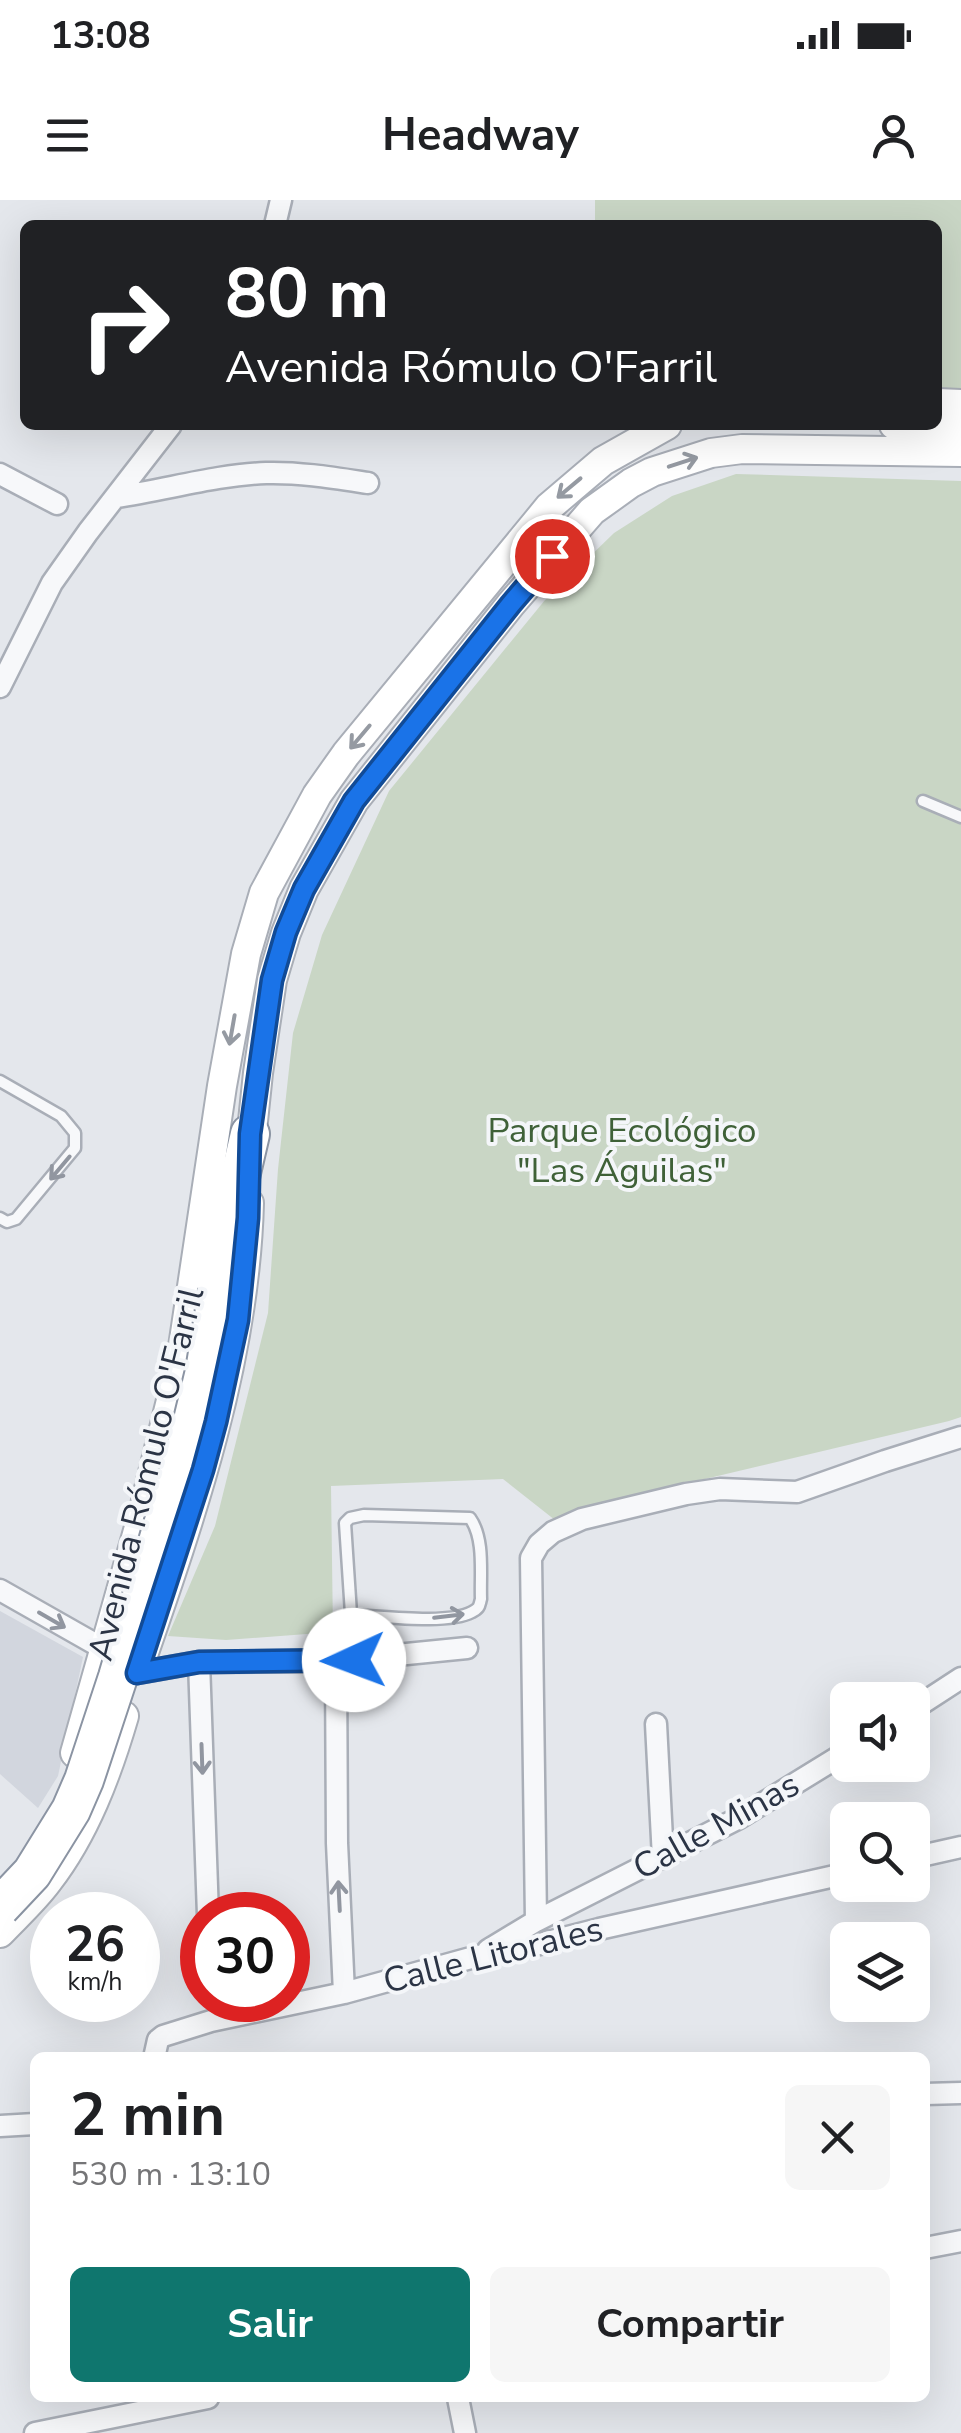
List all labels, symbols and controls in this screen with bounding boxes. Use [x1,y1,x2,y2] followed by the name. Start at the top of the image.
[50,10,151,61] text: 13:08
[382,105,579,166] text: Headway
[40,108,95,163] icon: menu
[866,108,921,163] icon: person
[225,246,389,342] text: 80 m
[60,260,190,390] icon: right
[225,337,717,398] text: Avenida Rómulo O'Farril
[667,451,698,469] one-way arrow
[557,477,582,500] one-way arrow
[510,514,595,599] pin
[525,529,580,584] icon: arrive
[349,723,371,749] one-way arrow
[222,1014,241,1046] one-way arrow
[488,1107,757,1194] park label: Parque Ecológico "Las Águilas"
[50,1154,72,1180] one-way arrow
[77,1282,215,1665] street label: Avenida Rómulo O'Farril
[433,1606,465,1625] one-way arrow
[302,1608,406,1712] position arrow
[37,1610,66,1630] one-way arrow
[830,1682,930,2022] map controls
[830,1682,930,1782] button: sound
[193,1743,212,1775] one-way arrow
[625,1761,807,1891] street label: Calle Minas
[830,1802,930,1902] button: search
[329,1880,348,1912] one-way arrow
[180,1892,310,2022] speed limit sign: 30
[378,1905,608,2005] street label: Calle Litorales
[65,1910,125,1979] text: 26
[830,1922,930,2022] button: layers
[67,1965,123,1999] text: km/h
[70,2074,225,2156] text: 2 min
[785,2085,890,2190] button: close
[70,2153,271,2196] text: 530 m · 13:10
[70,2267,470,2382] button: Salir
[490,2267,890,2382] button: Compartir

